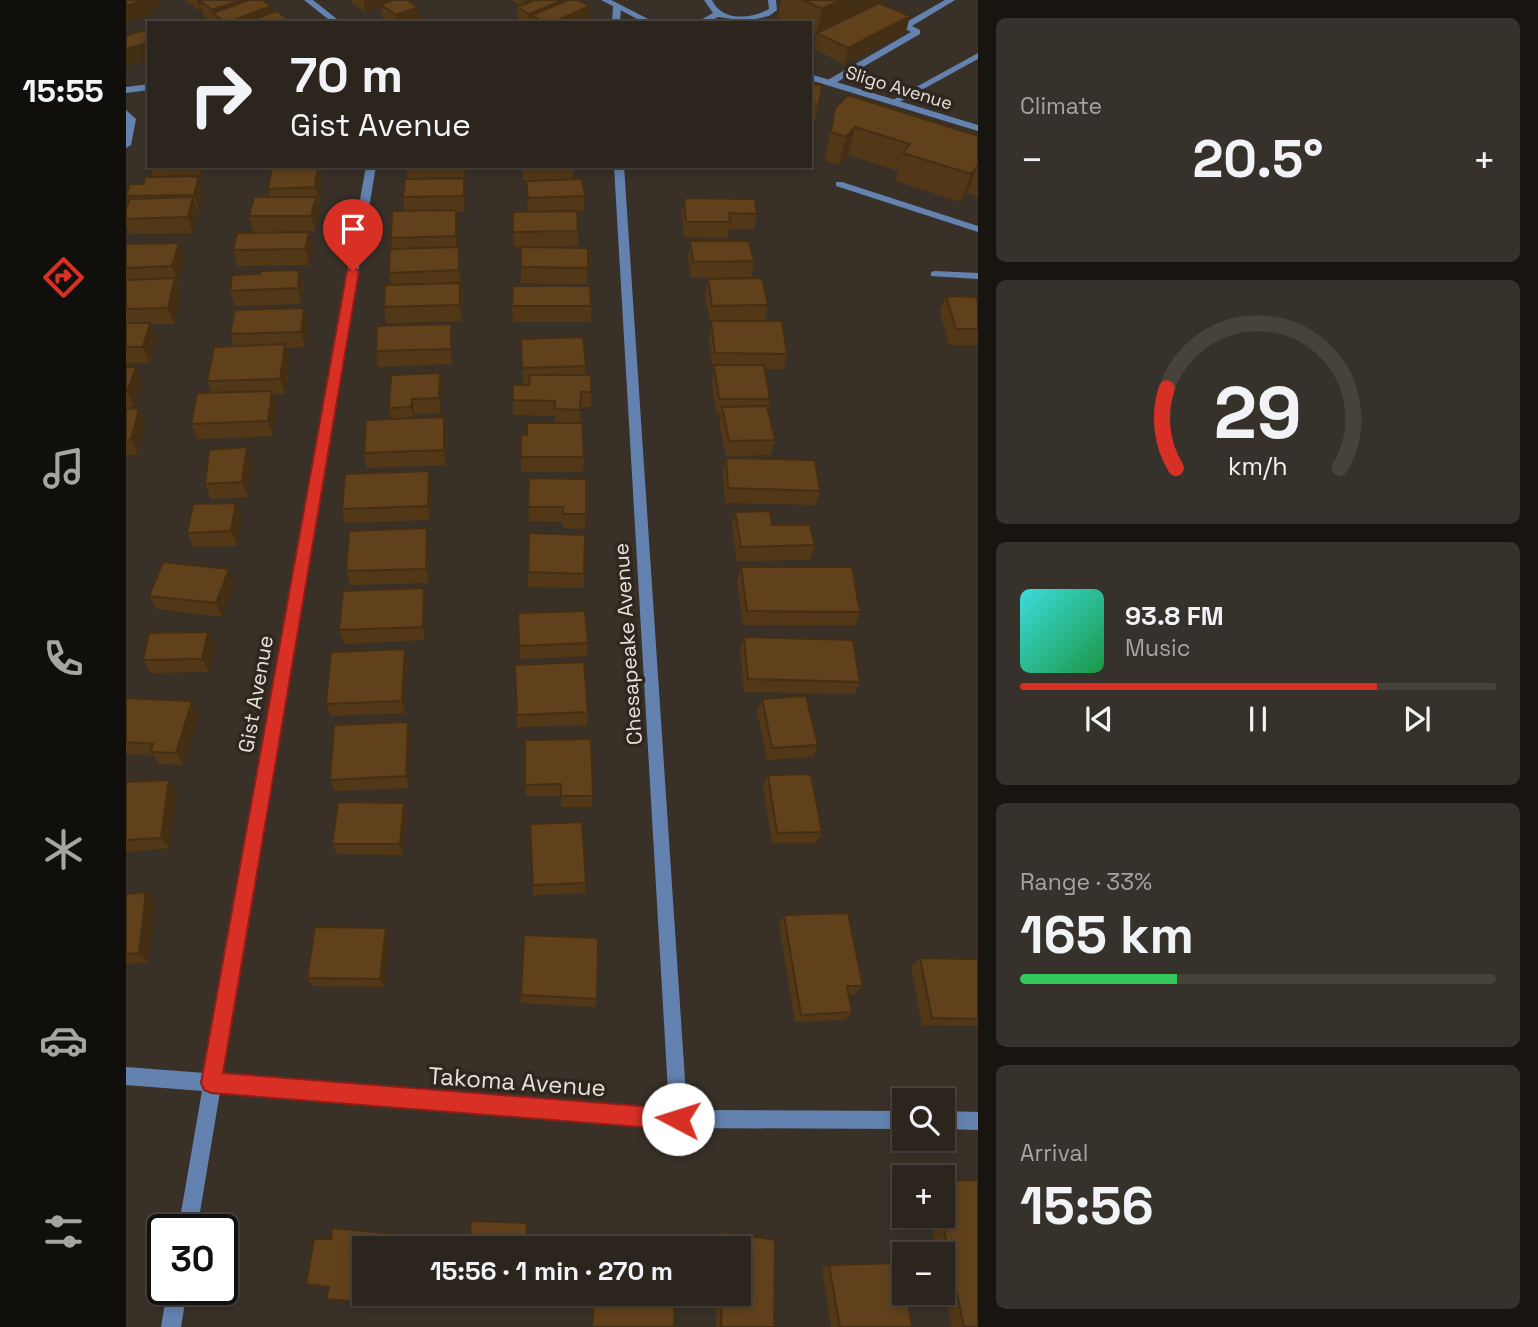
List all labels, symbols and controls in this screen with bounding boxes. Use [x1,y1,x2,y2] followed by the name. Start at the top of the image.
[290,44,403,106] text: 70 m
[175,49,266,140] icon: right
[843,60,955,115] street label: Sligo Avenue
[22,71,104,111] text: 15:55
[1020,91,1102,121] text: Climate
[290,105,471,145] text: Gist Avenue
[1192,126,1324,192] text: 20.5°
[1020,136,1044,184] text: −
[1472,136,1496,184] text: +
[323,199,383,271] pin
[334,210,372,248] icon: arrive
[39,253,88,302] icon: directions
[1214,366,1302,459] text: 29
[39,444,88,493] icon: music
[1228,449,1288,481] text: km/h
[607,542,648,746] street label: Chesapeake Avenue
[1125,599,1224,633] text: 93.8 FM
[232,633,279,755] street label: Gist Avenue
[1125,633,1190,663] text: Music
[39,634,88,683] icon: phone
[1080,700,1118,738] icon: previous
[1239,700,1277,738] icon: pause
[1398,700,1436,738] icon: next
[39,825,88,874] icon: climate
[1020,867,1152,897] text: Range · 33%
[1020,902,1194,968] text: 165 km
[39,1016,88,1065] icon: car
[427,1060,607,1103] street label: Takoma Avenue
[641,1082,715,1156] position arrow
[892,1088,955,1305] map controls
[892,1088,955,1151] button: search
[1020,1138,1088,1168] text: Arrival
[892,1165,955,1228] button: +
[1020,1173,1154,1239] text: 15:56
[39,1207,88,1256] icon: filters
[147,1214,238,1305] speed limit sign: 30
[892,1242,955,1305] button: −
[430,1254,673,1288] text: 15:56 · 1 min · 270 m

